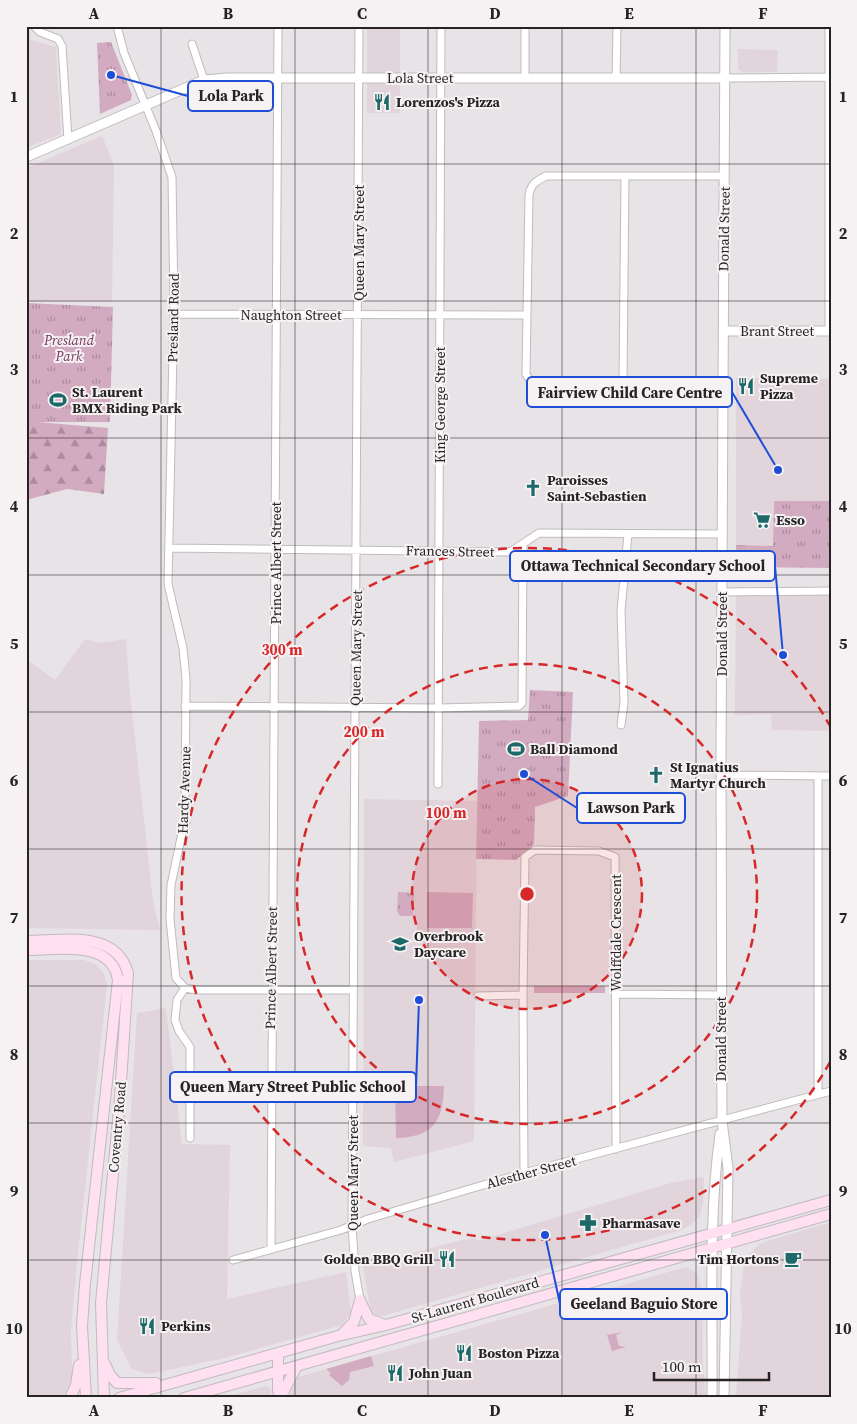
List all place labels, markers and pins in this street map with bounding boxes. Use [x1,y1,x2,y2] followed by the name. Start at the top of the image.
[188,81,273,111] callout: Lola Park
[372,92,392,112] restaurant icon: Lorenzos's Pizza
[396,92,500,112] place label: Lorenzos's Pizza
[760,368,818,404] place label: Supreme Pizza
[736,376,756,396] restaurant icon: Supreme Pizza
[527,377,732,407] callout: Fairview Child Care Centre
[72,382,183,418] place label: St. Laurent BMX Riding Park
[48,390,68,410] sports icon: St. Laurent BMX Riding Park
[547,470,647,506] place label: Paroisses Saint-Sebastien
[523,478,543,498] church icon: Paroisses Saint-Sebastien
[752,510,772,530] supermarket icon: Esso
[776,510,805,530] place label: Esso
[510,551,775,581] callout: Ottawa Technical Secondary School
[506,739,526,759] sports icon: Ball Diamond
[530,739,619,759] place label: Ball Diamond
[670,757,766,793] place label: St Ignatius Martyr Church
[646,765,666,785] church icon: St Ignatius Martyr Church
[577,793,685,823] callout: Lawson Park
[518,885,536,903] centre of rings
[414,926,484,962] place label: Overbrook Daycare
[390,934,410,954] school or university icon: Overbrook Daycare
[170,1072,416,1102] callout: Queen Mary Street Public School
[578,1213,598,1233] pharmacy icon: Pharmasave
[602,1213,681,1233] place label: Pharmasave
[324,1249,433,1269] place label: Golden BBQ Grill
[437,1249,457,1269] restaurant icon: Golden BBQ Grill
[698,1249,780,1269] place label: Tim Hortons
[783,1249,803,1269] cafe icon: Tim Hortons
[560,1289,727,1319] callout: Geeland Baguio Store
[137,1316,157,1336] restaurant icon: Perkins
[161,1316,211,1336] place label: Perkins
[454,1343,474,1363] restaurant icon: Boston Pizza
[478,1343,560,1363] place label: Boston Pizza
[385,1363,405,1383] restaurant icon: John Juan
[408,1363,472,1383] place label: John Juan

